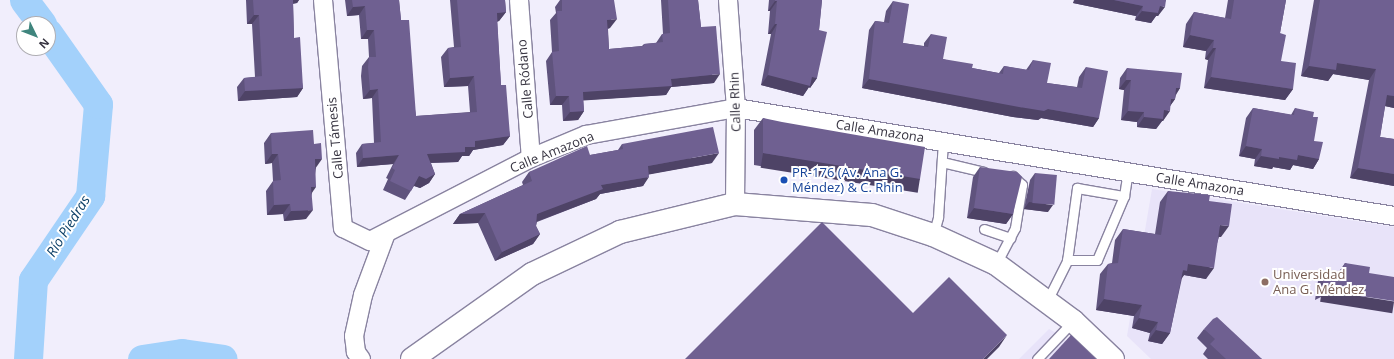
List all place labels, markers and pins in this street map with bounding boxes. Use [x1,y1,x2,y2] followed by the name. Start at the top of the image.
[792,165,903,196] place label: PR-176 (Av. Ana G. Méndez) & C. Rhin
[779,175,789,185] marker: PR-176 (Av. Ana G. Méndez) & C. Rhin
[1273,267,1364,298] place label: Universidad Ana G. Méndez
[1260,277,1270,287] marker: Universidad Ana G. Méndez

